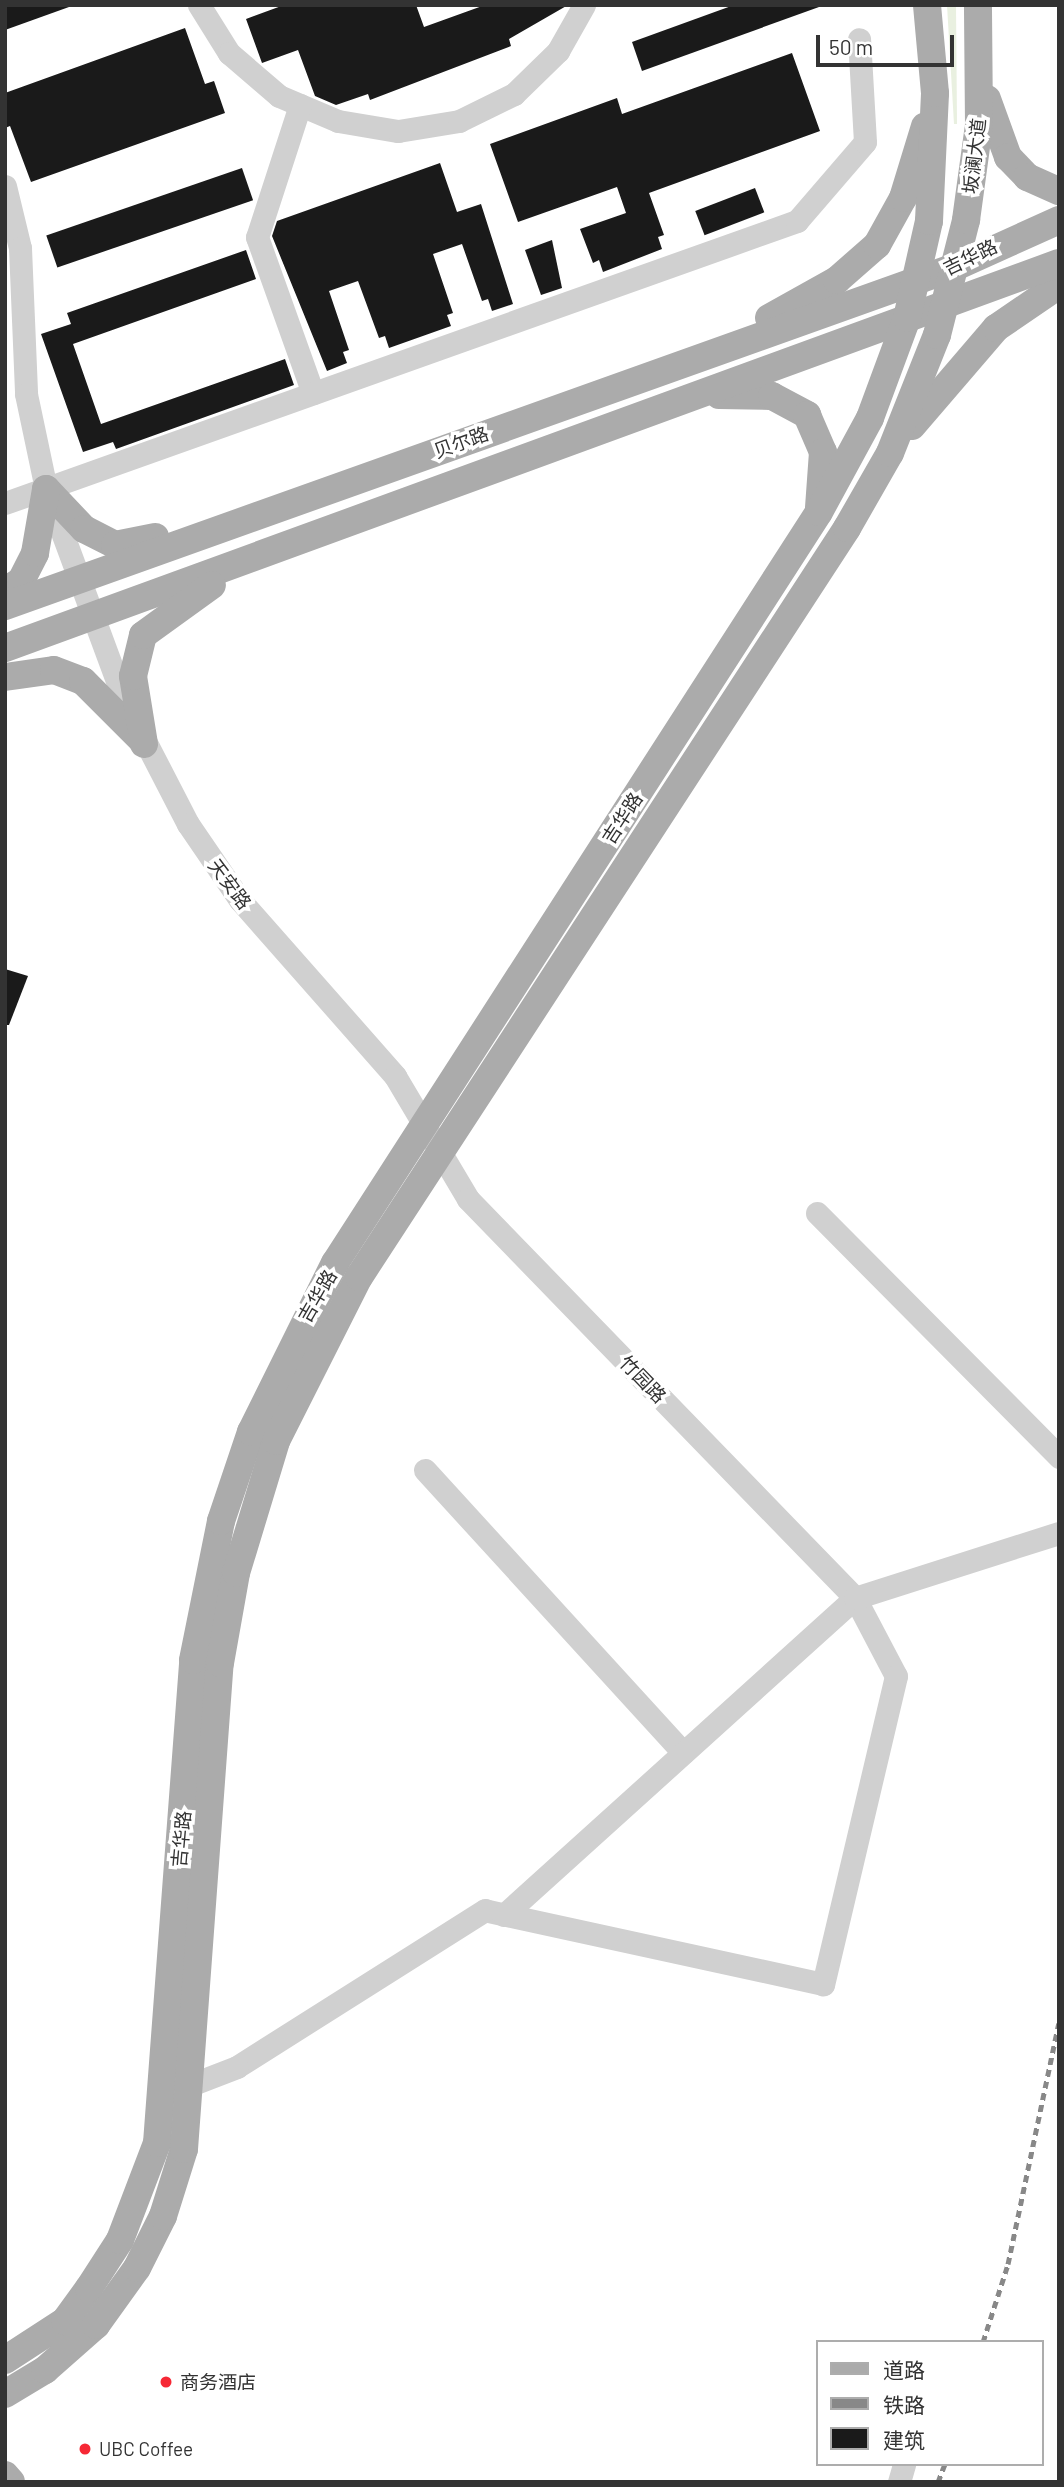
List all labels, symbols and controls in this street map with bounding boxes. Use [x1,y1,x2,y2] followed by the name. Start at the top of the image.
[819,21,957,65] scale bar
[829,34,873,59] text: 50 m
[958,117,990,195] street label: 坂澜大道
[939,234,1001,280] street label: 吉华路
[430,422,492,462] street label: 贝尔路
[597,788,647,848] street label: 吉华路
[204,854,256,914] street label: 天安路
[293,1266,341,1326] street label: 吉华路
[615,1351,671,1407] street label: 竹园路
[167,1810,195,1868] street label: 吉华路
[816,2340,1043,2466] legend
[883,2357,925,2382] text: 道路
[180,2371,256,2393] place label: 商务酒店
[158,2374,174,2390] marker: 商务酒店
[883,2392,925,2417] text: 铁路
[883,2427,925,2452] text: 建筑
[99,2438,193,2460] place label: UBC Coffee
[77,2441,93,2457] marker: UBC Coffee

